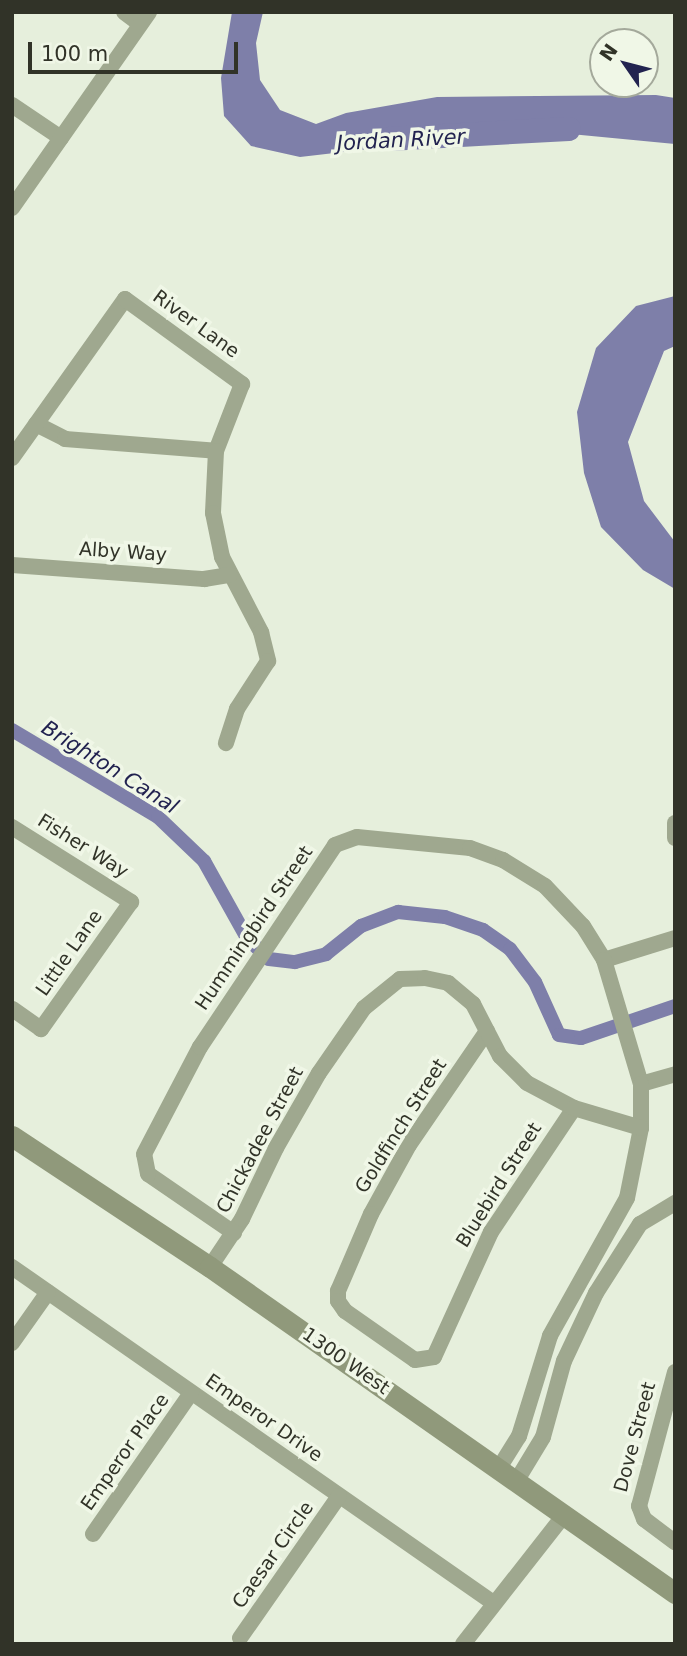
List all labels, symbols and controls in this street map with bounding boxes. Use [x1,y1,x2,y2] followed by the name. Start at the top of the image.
[32,28,242,72] scale bar
[589,28,659,98] north arrow
[595,39,622,65] text: N
[41,42,108,66] text: 100 m
[336,124,466,156] water label: Jordan River
[148,285,244,363] street label: River Lane
[78,538,168,566] street label: Alby Way
[37,715,183,819] water label: Brighton Canal
[33,809,133,883] street label: Fisher Way
[190,841,318,1015] street label: Hummingbird Street
[31,906,107,1000] street label: Little Lane
[351,1055,451,1197] street label: Goldfinch Street
[212,1063,308,1217] street label: Chickadee Street
[452,1118,546,1252] street label: Bluebird Street
[298,1323,394,1399] street label: 1300 West
[201,1369,327,1467] street label: Emperor Drive
[609,1379,661,1495] street label: Dove Street
[76,1389,174,1515] street label: Emperor Place
[228,1497,318,1613] street label: Caesar Circle

